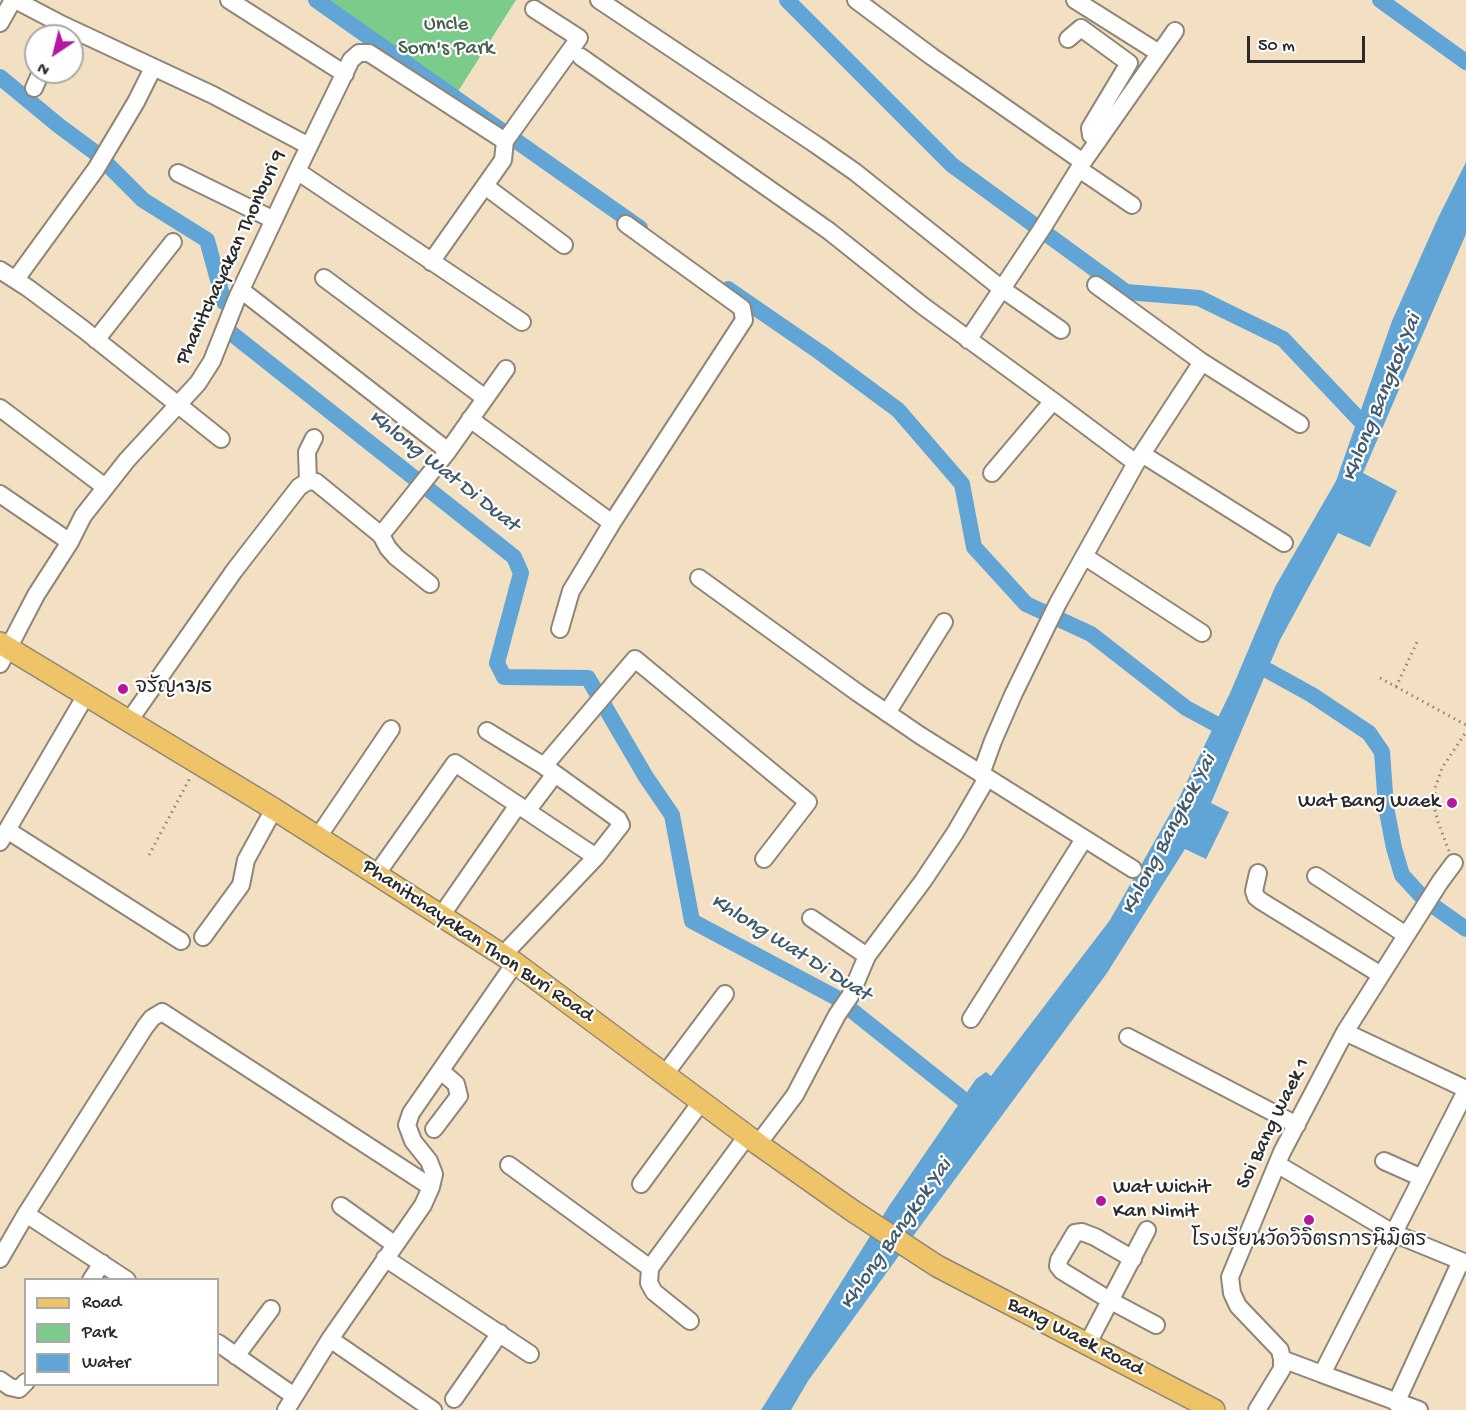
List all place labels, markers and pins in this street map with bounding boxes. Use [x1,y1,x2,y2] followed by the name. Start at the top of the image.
[135,676,212,702] place label: จรัญ13/5
[116,682,130,696] marker: จรัญ13/5
[1298,790,1440,816] place label: Wat Bang Waek
[1445,796,1459,810] marker: Wat Bang Waek
[1113,1176,1210,1226] place label: Wat Wichit Kan Nimit
[1094,1194,1108,1208] marker: Wat Wichit Kan Nimit
[1302,1213,1316,1227] marker: โรงเรียนวัดวิจิตรการนิมิตร
[1191,1229,1427,1255] place label: โรงเรียนวัดวิจิตรการนิมิตร

